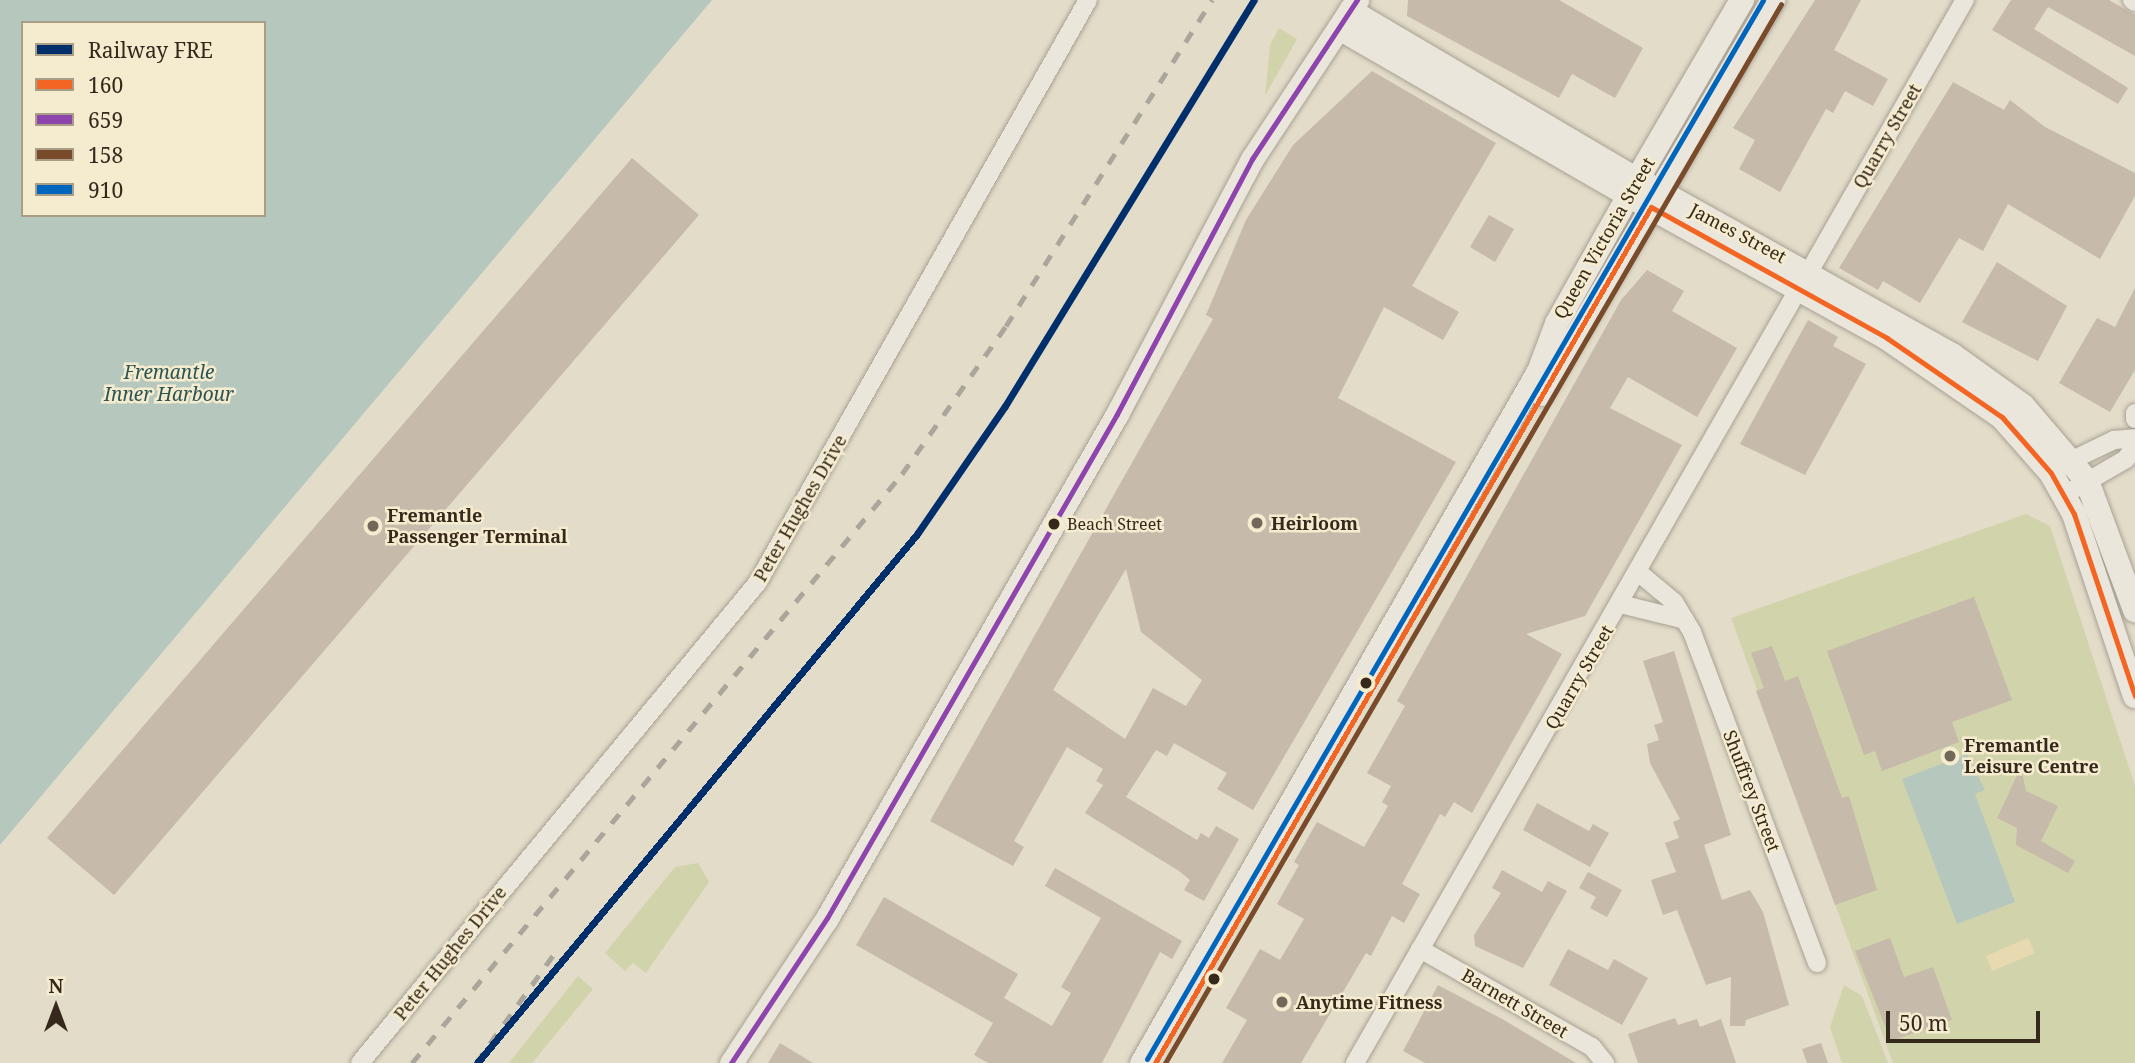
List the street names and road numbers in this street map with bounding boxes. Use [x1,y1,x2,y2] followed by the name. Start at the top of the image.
[1848,80,1926,192] street label: Quarry Street
[1549,153,1659,323] street label: Queen Victoria Street
[1686,199,1790,267] street label: James Street
[749,431,851,585] street label: Peter Hughes Drive
[1540,621,1618,733] street label: Quarry Street
[1719,727,1785,855] street label: Shuffrey Street
[389,882,511,1024] street label: Peter Hughes Drive
[1458,964,1572,1042] street label: Barnett Street

